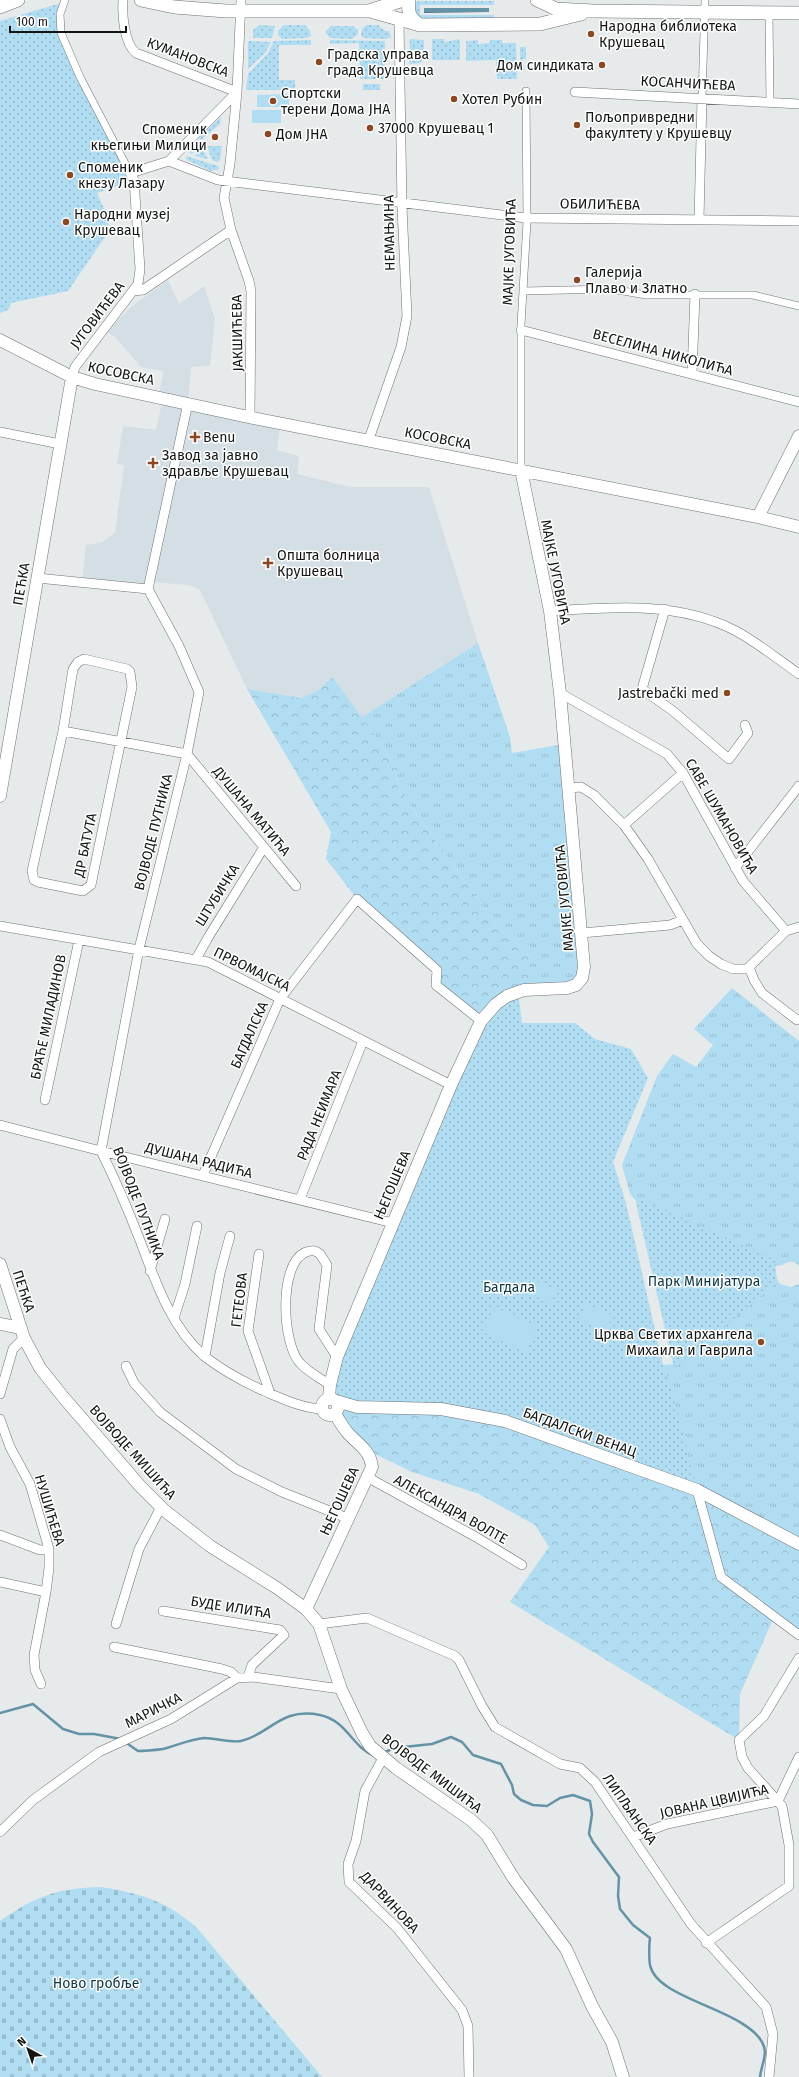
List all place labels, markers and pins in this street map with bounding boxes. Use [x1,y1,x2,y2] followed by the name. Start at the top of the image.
[599,18,737,51] place label: Народна библиотека Крушевац
[586,29,596,39] marker: Народна библиотека Крушевац
[327,46,434,79] place label: Градска управа града Крушевца
[314,57,324,67] marker: Градска управа града Крушевца
[496,57,594,74] place label: Дом синдиката
[597,60,607,70] marker: Дом синдиката
[281,85,390,118] place label: Спортски терени Дома ЈНА
[462,91,542,108] place label: Хотел Рубин
[449,94,459,104] marker: Хотел Рубин
[268,96,278,106] marker: Спортски терени Дома ЈНА
[585,109,732,142] place label: Пољопривредни факултету у Крушевцу
[378,120,494,137] place label: 37000 Крушевац 1
[572,120,582,130] marker: Пољопривредни факултету у Крушевцу
[90,121,208,154] place label: Споменик књегињи Милици
[365,123,375,133] marker: 37000 Крушевац 1
[275,126,328,143] place label: Дом ЈНА
[263,129,273,139] marker: Дом ЈНА
[210,132,220,142] marker: Споменик књегињи Милици
[78,159,165,192] place label: Споменик кнезу Лазару
[65,170,75,180] marker: Споменик кнезу Лазару
[74,206,170,239] place label: Народни музеј Крушевац
[61,217,71,227] marker: Народни музеј Крушевац
[585,264,687,297] place label: Галерија Плаво и Златно
[572,275,582,285] marker: Галерија Плаво и Златно
[203,429,236,446] place label: Benu
[190,432,200,442] marker: Benu
[162,447,288,480] place label: Завод за јавно здравље Крушевац
[147,457,159,469] marker: Завод за јавно здравље Крушевац
[277,547,380,580] place label: Општа болница Крушевац
[262,557,274,569] marker: Општа болница Крушевац
[618,685,719,702] place label: Jastrebački med
[722,688,732,698] marker: Jastrebački med
[594,1326,753,1359] place label: Црква Светих архангела Михаила и Гаврила
[756,1337,766,1347] marker: Црква Светих архангела Михаила и Гаврила

